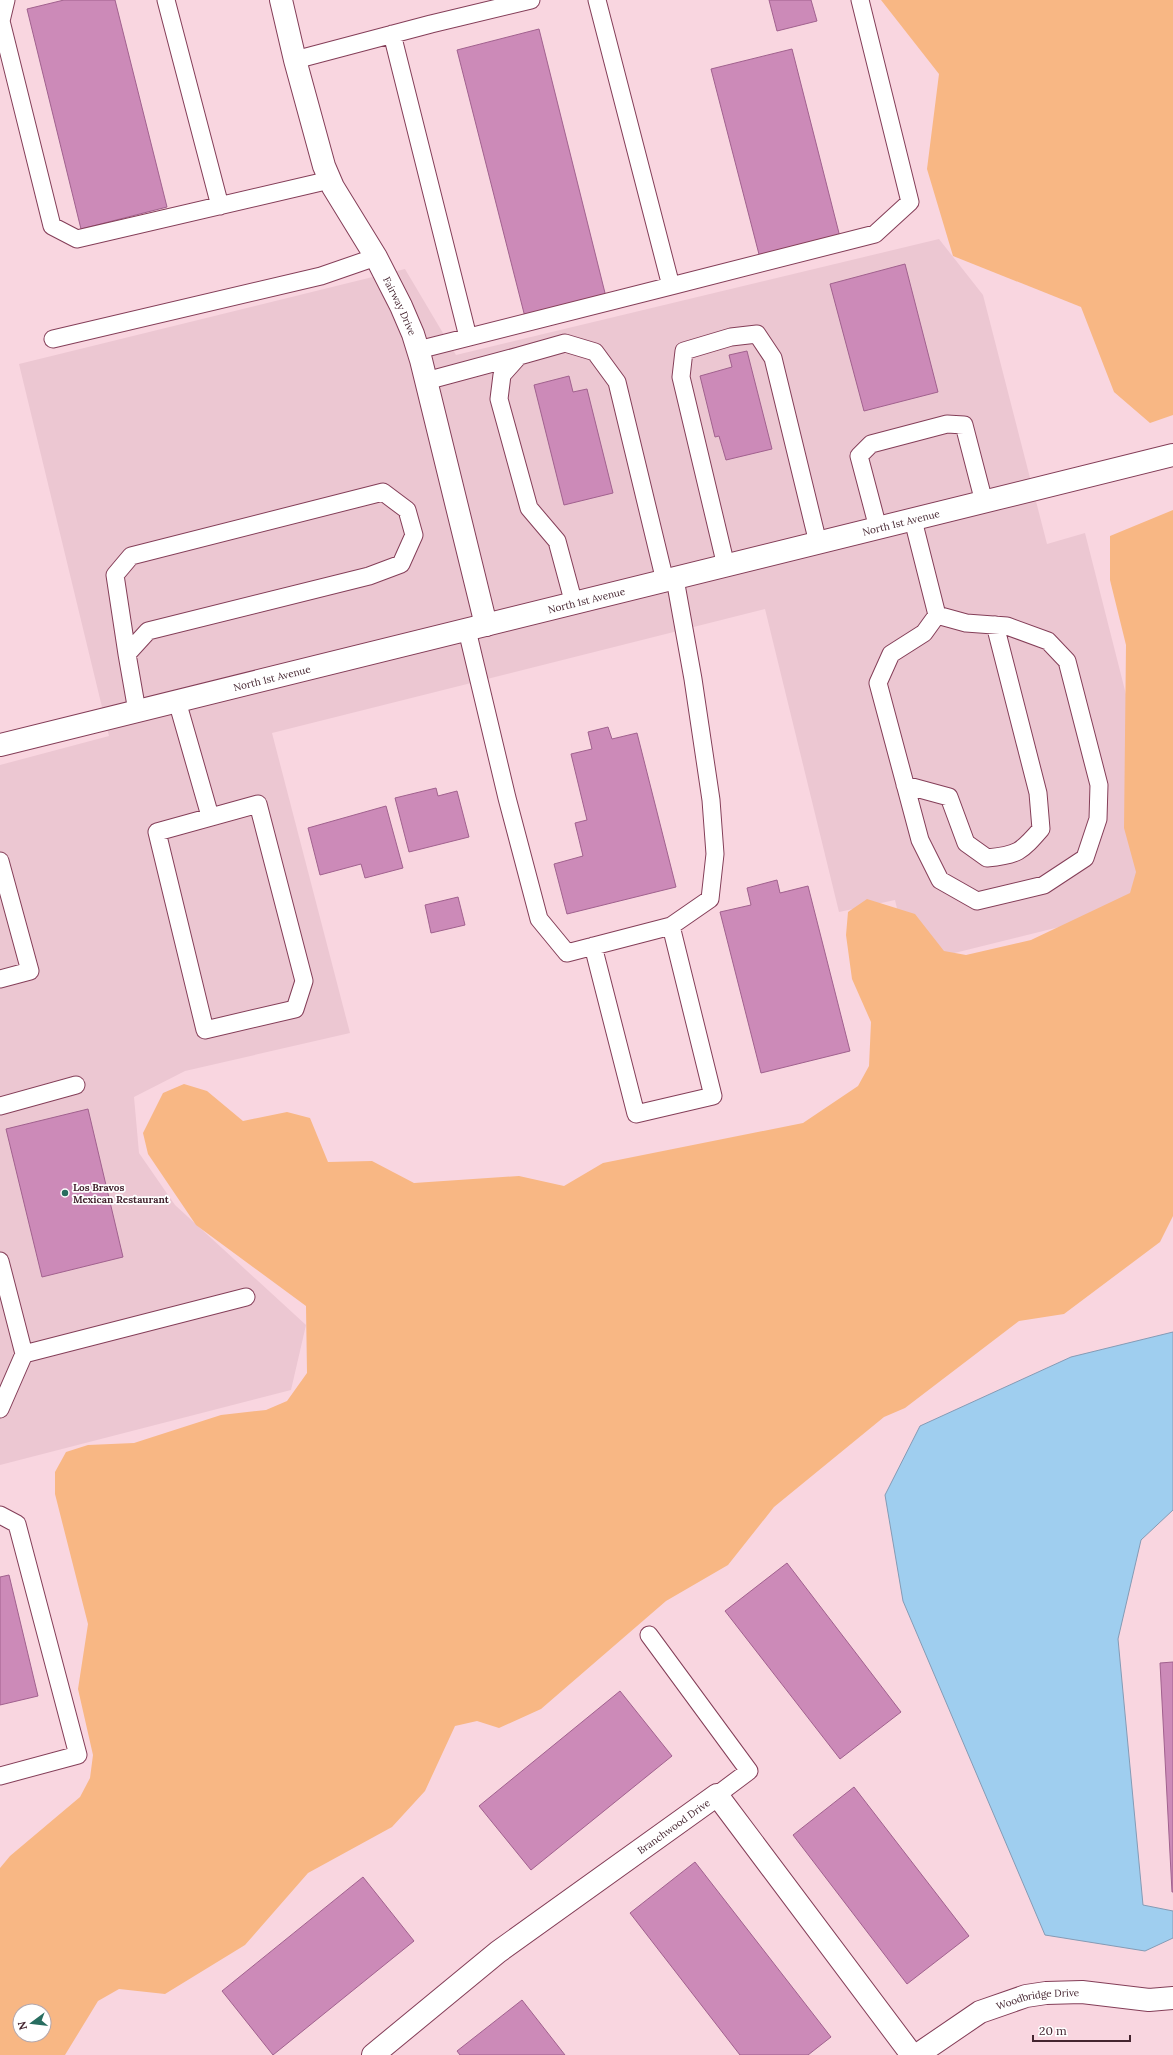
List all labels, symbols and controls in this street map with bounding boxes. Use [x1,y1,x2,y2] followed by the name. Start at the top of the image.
[381,274,419,338] street label: Fairway Drive
[861,506,941,538] street label: North 1st Avenue
[546,584,627,616] street label: North 1st Avenue
[232,662,312,694] street label: North 1st Avenue
[73,1181,170,1206] place label: Los Bravos Mexican Restaurant
[60,1188,70,1198] marker: Los Bravos Mexican Restaurant
[635,1795,713,1857] street label: Branchwood Drive
[994,1986,1080,2012] street label: Woodbridge Drive
[12,2003,52,2043] north arrow
[1033,2017,1130,2043] scale bar
[14,2019,30,2032] text: N
[1039,2023,1067,2038] text: 20 m

